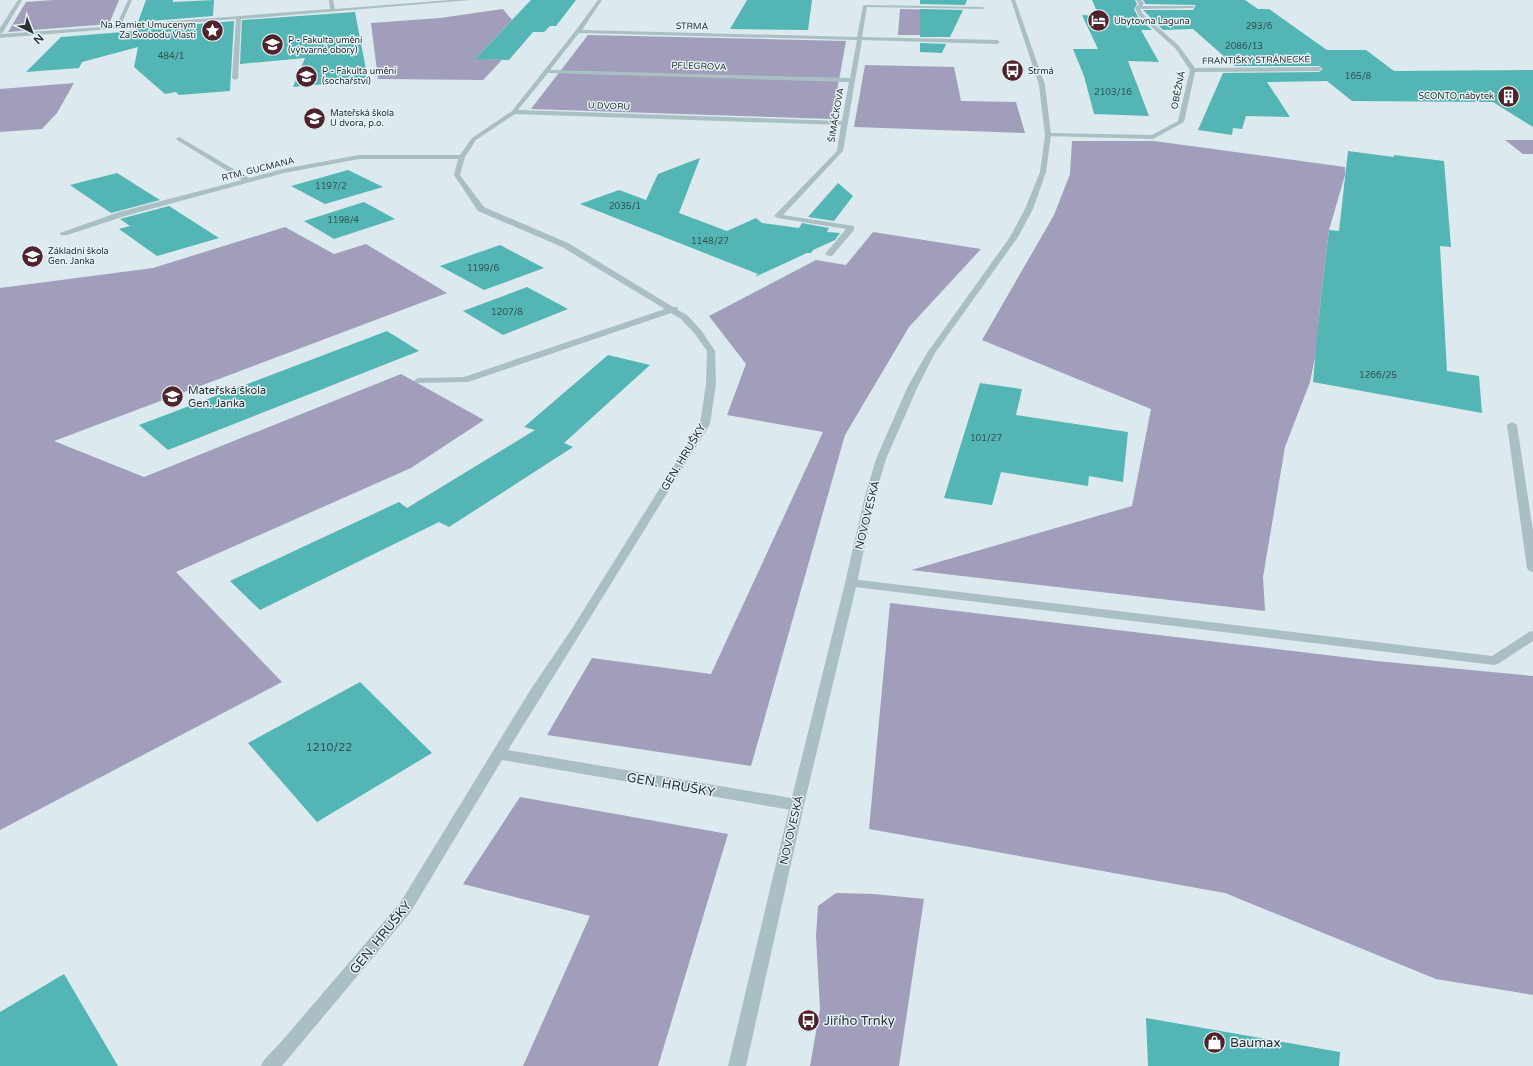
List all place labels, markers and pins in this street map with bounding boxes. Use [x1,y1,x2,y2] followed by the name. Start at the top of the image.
[1085,8,1111,34] hotel icon: Ubytovna Laguna
[1114,16,1190,27] place label: Ubytovna Laguna
[199,17,225,43] place icon: Na Pamiet Umucenym Za Svobodu Vlasti
[100,20,196,41] place label: Na Pamiet Umucenym Za Svobodu Vlasti
[259,32,285,58] school or university icon: P - Fakulta umění (výtvarné obory)
[288,35,363,56] place label: P - Fakulta umění (výtvarné obory)
[1000,58,1026,84] bus stop icon: Strmá
[294,63,320,89] school or university icon: P - Fakulta umění (sochařství)
[322,66,397,87] place label: P - Fakulta umění (sochařství)
[1028,66,1054,77] place label: Strmá
[1496,83,1522,109] building icon: SCONTO nábytek
[1418,91,1494,102] place label: SCONTO nábytek
[302,105,328,131] school or university icon: Mateřská škola U dvora, p.o.
[330,108,394,129] place label: Mateřská škola U dvora, p.o.
[20,243,46,269] school or university icon: Základní škola Gen. Janka
[48,246,109,267] place label: Základní škola Gen. Janka
[160,383,186,409] school or university icon: Mateřská škola Gen. Janka
[188,384,266,410] place label: Mateřská škola Gen. Janka
[796,1007,822,1033] bus stop icon: Jiřího Trnky
[824,1013,895,1029] place label: Jiřího Trnky
[1202,1029,1228,1055] shop icon: Baumax
[1230,1035,1280,1051] place label: Baumax

